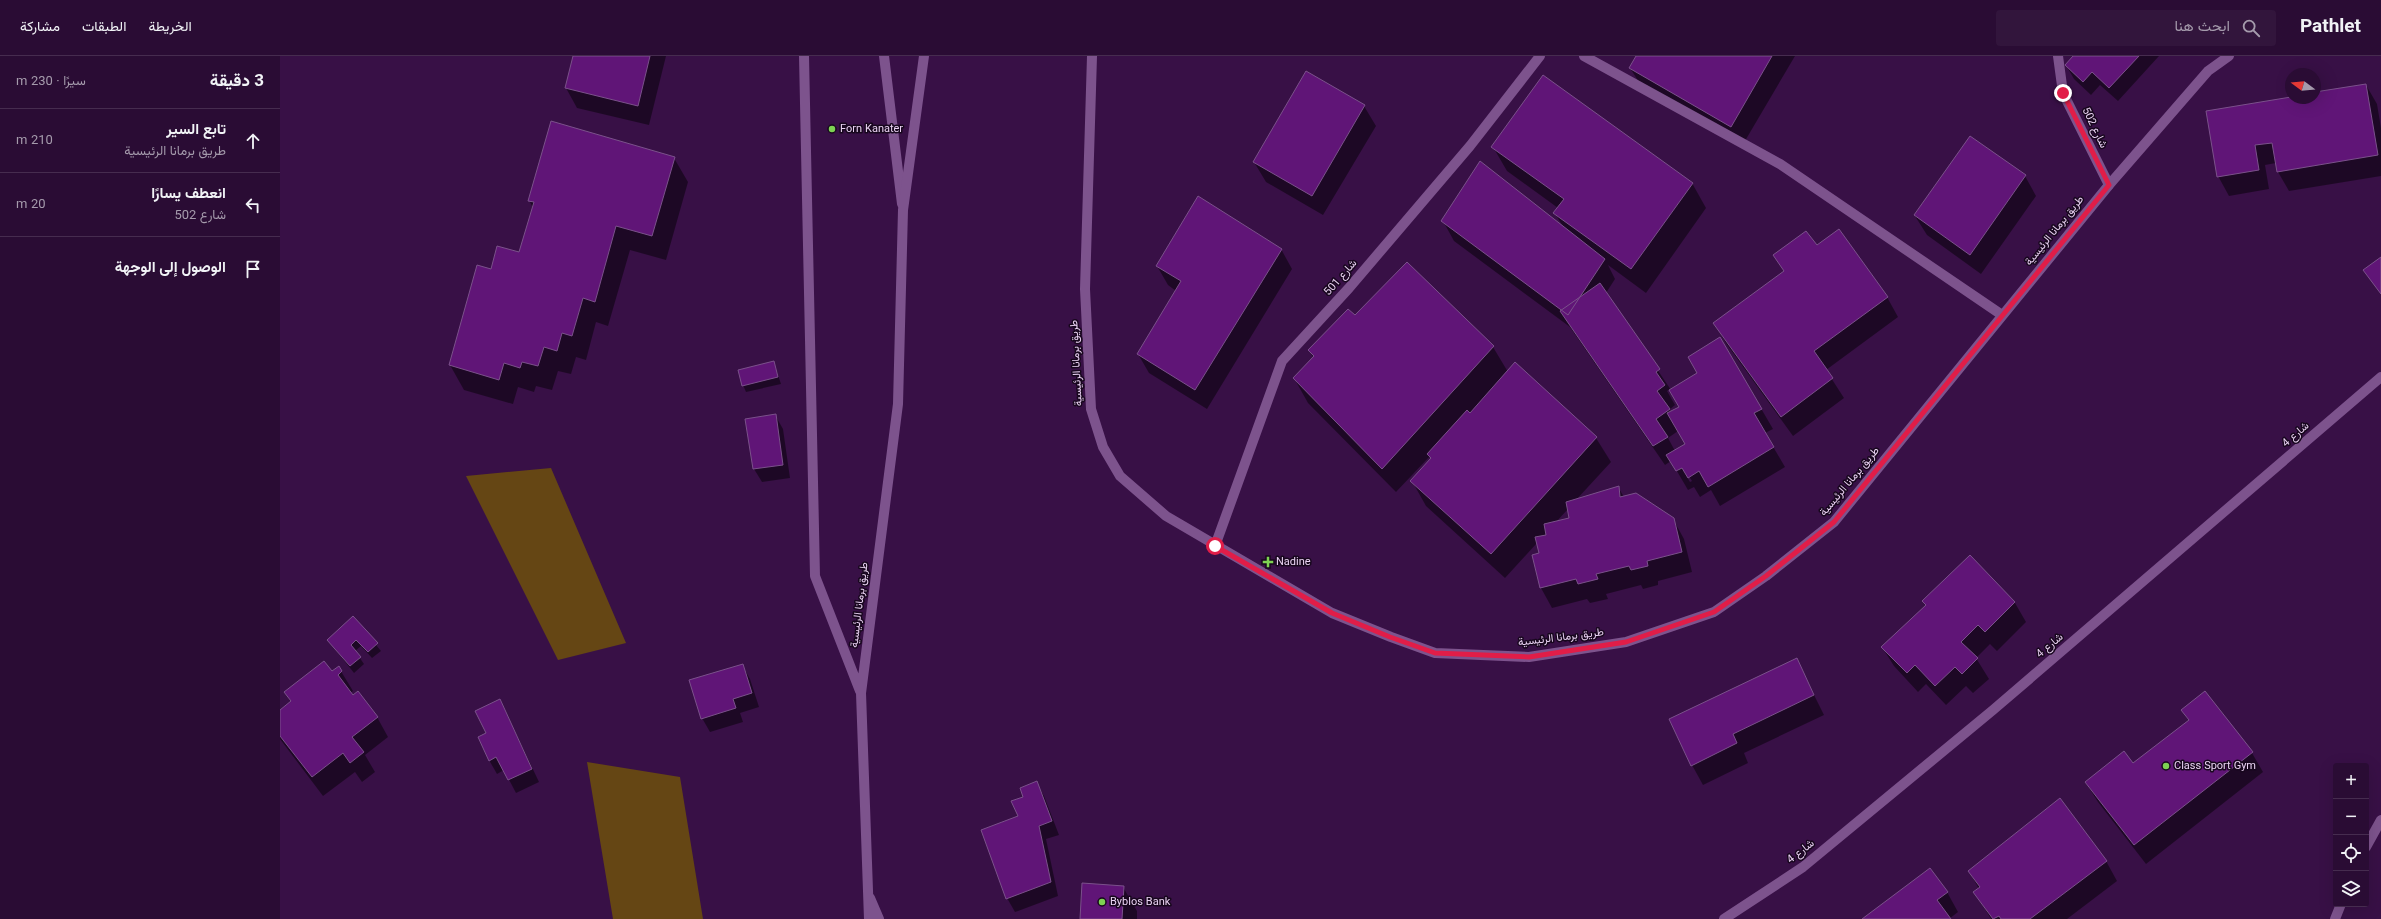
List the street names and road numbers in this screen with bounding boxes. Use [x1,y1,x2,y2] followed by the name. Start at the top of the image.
[2077,105,2111,152] street label: شارع 502
[2021,192,2089,270] street label: طريق برمانا الرئيسية
[1320,256,1362,300] street label: شارع 501
[1066,320,1088,406] street label: طريق برمانا الرئيسية
[2279,418,2314,452] street label: شارع 4
[1816,444,1884,520] street label: طريق برمانا الرئيسية
[846,561,874,649] street label: طريق برمانا الرئيسية
[1517,624,1605,652] street label: طريق برمانا الرئيسية
[2033,629,2068,663] street label: شارع 4
[1783,835,1819,868] street label: شارع 4

